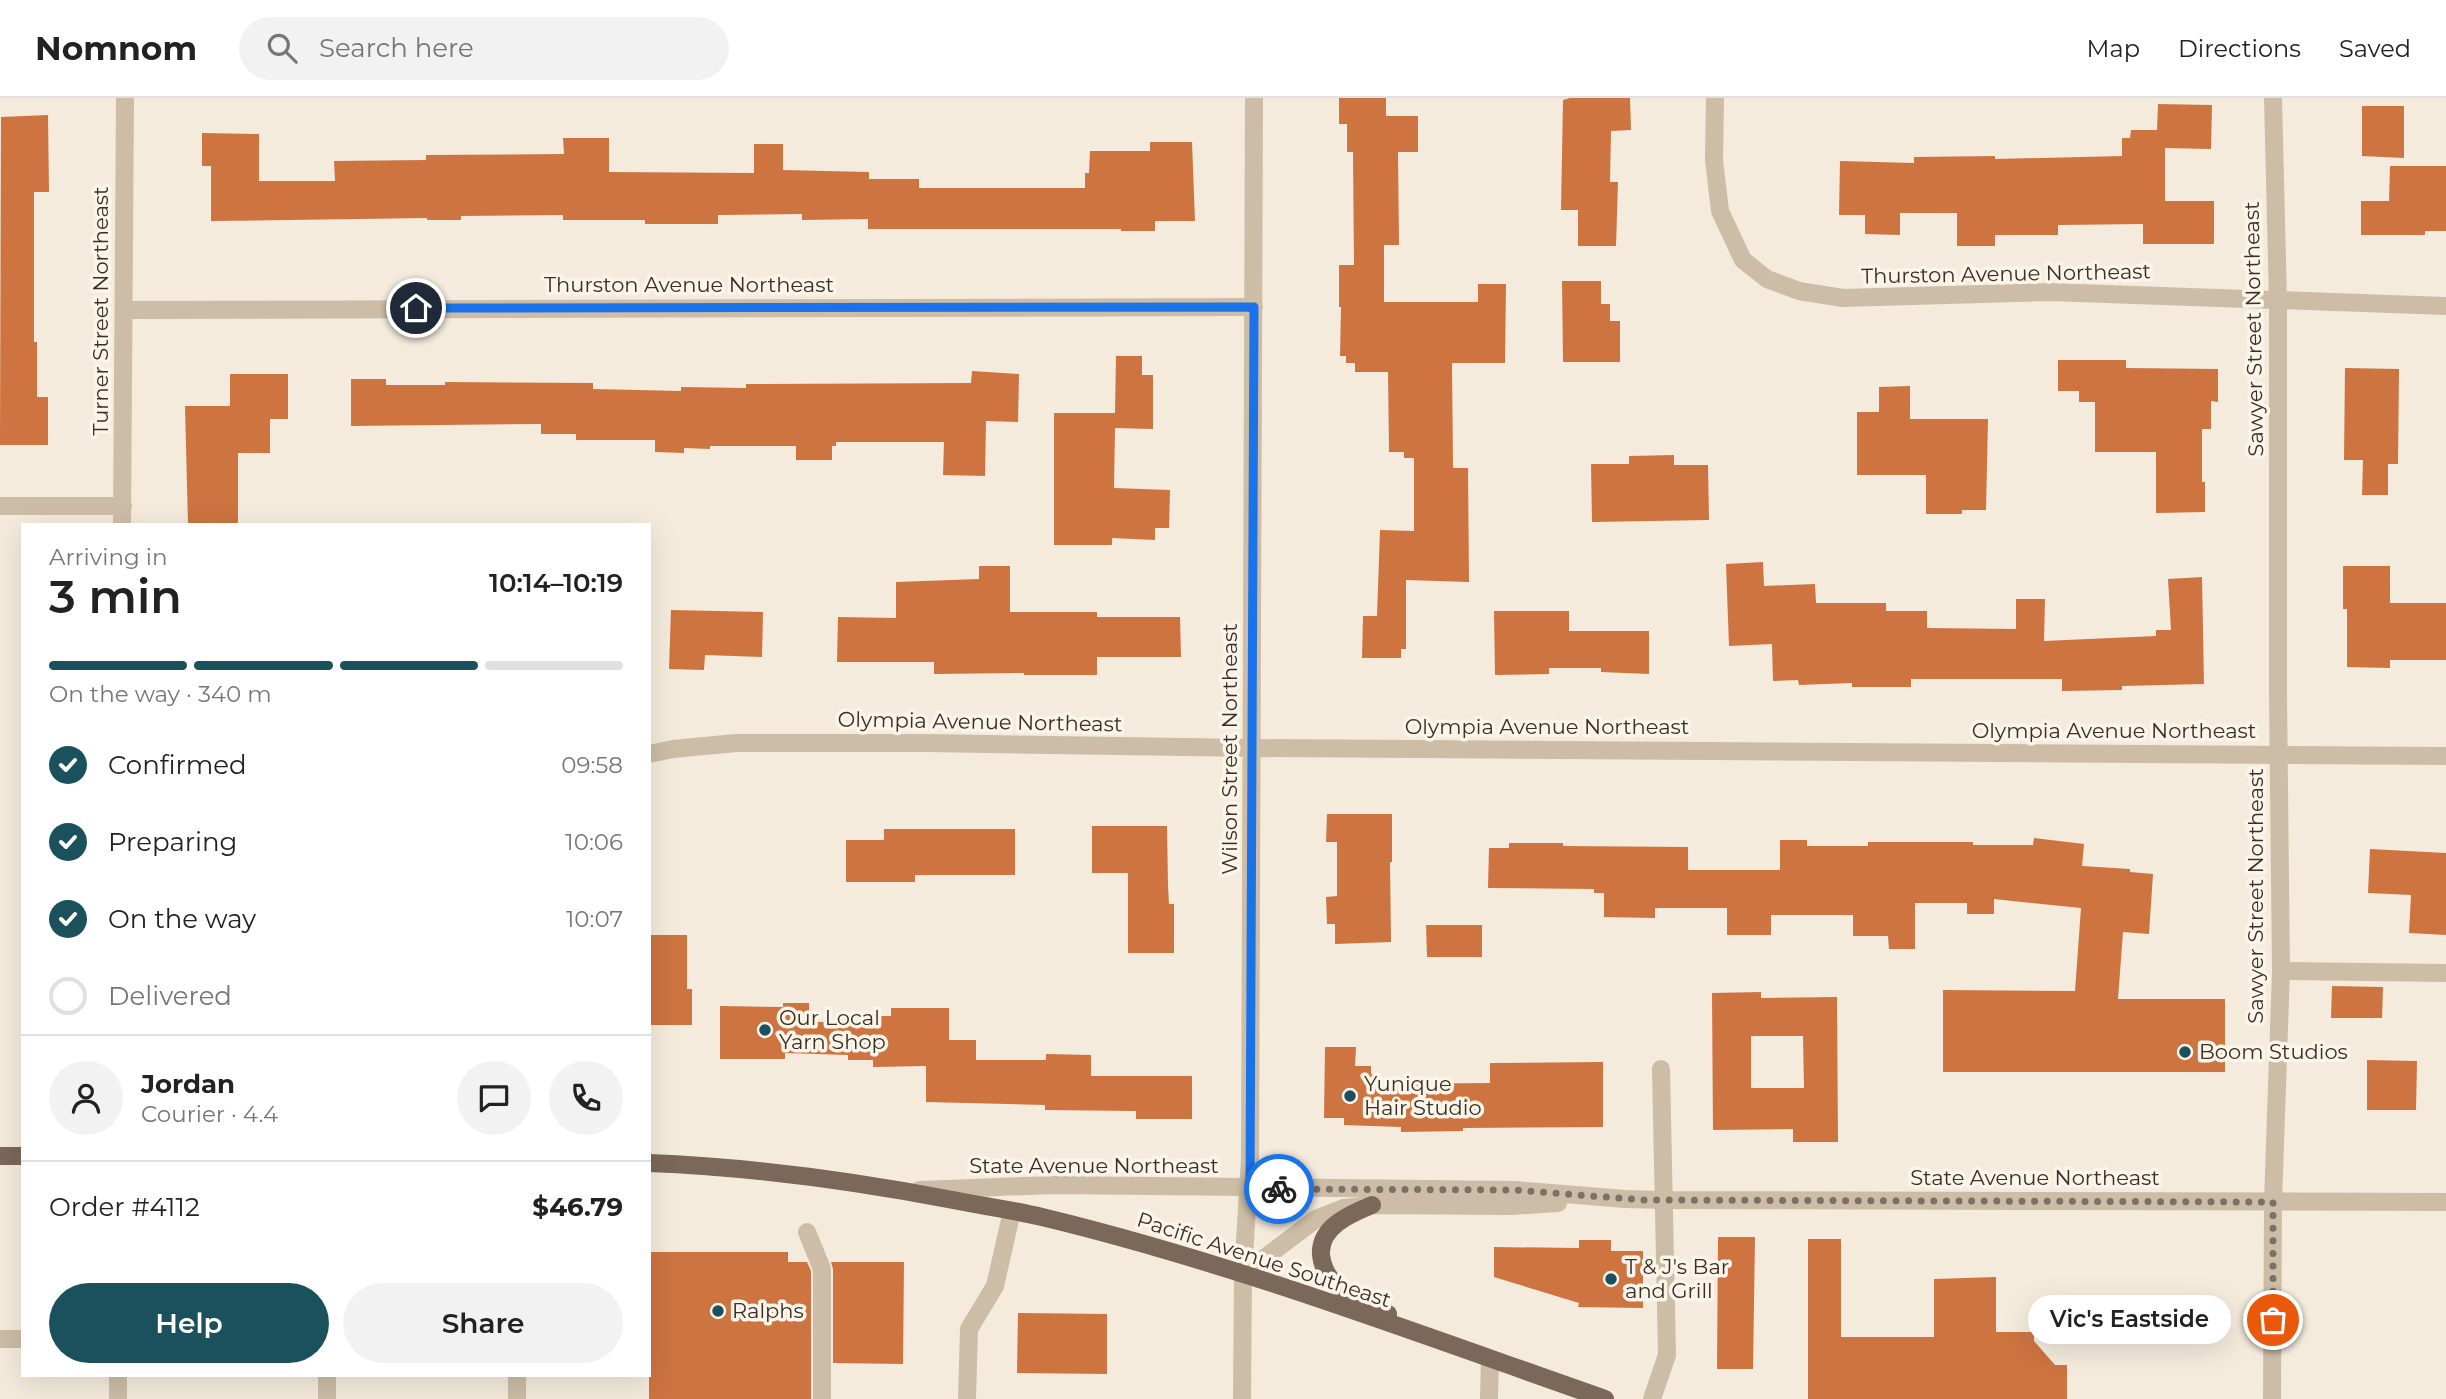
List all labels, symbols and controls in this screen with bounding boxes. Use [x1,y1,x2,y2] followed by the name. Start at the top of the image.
[239,17,729,80] search box
[35,28,197,68] text: Nomnom
[263,29,301,67] icon: search
[319,32,474,64] text: Search here
[2087,34,2140,63] text: Map
[2178,34,2301,63] text: Directions
[2339,34,2411,63] text: Saved
[88,186,113,436] street label: Turner Street Northeast
[2239,201,2268,457] street label: Sawyer Street Northeast
[1861,258,2151,289] street label: Thurston Avenue Northeast
[544,272,834,297] street label: Thurston Avenue Northeast
[386,278,446,338] pin
[397,289,435,327] icon: home
[49,543,168,571] text: Arriving in
[489,567,623,599] text: 10:14–10:19
[49,568,182,625] text: 3 min
[1217,623,1242,875] street label: Wilson Street Northeast
[49,680,272,708] text: On the way · 340 m
[838,707,1123,736] street label: Olympia Avenue Northeast
[1405,714,1689,739] street label: Olympia Avenue Northeast
[1972,718,2256,743] street label: Olympia Avenue Northeast
[49,746,87,784] icon: check
[108,749,247,781] text: Confirmed
[561,751,623,779] text: 09:58
[2243,768,2268,1024] street label: Sawyer Street Northeast
[49,823,87,861] icon: check
[108,826,237,858] text: Preparing
[565,828,623,856] text: 10:06
[49,900,87,938] icon: check
[108,903,256,935] text: On the way
[566,905,623,933] text: 10:07
[108,980,232,1012] text: Delivered
[779,1005,886,1054] place label: Our Local Yarn Shop
[757,1022,773,1038] marker: Our Local Yarn Shop
[2199,1039,2348,1064] place label: Boom Studios
[2177,1044,2193,1060] marker: Boom Studios
[49,1061,123,1135] button: person
[457,1061,531,1135] button: chat
[549,1061,623,1135] button: phone
[141,1068,235,1100] text: Jordan
[1364,1071,1482,1120] place label: Yunique Hair Studio
[1342,1088,1358,1104] marker: Yunique Hair Studio
[141,1100,278,1128] text: Courier · 4.4
[969,1153,1219,1178] street label: State Avenue Northeast
[1244,1154,1314,1224] courier
[1910,1165,2160,1190] street label: State Avenue Northeast
[1260,1170,1298,1208] icon: bike
[49,1191,200,1223] text: Order #4112
[532,1191,623,1223] text: $46.79
[1134,1207,1394,1312] street label: Pacific Avenue Southeast
[1625,1254,1729,1303] place label: T & J's Bar and Grill
[1603,1271,1619,1287] marker: T & J's Bar and Grill
[49,1283,329,1363] button: Help
[343,1283,623,1363] button: Share
[2243,1290,2303,1350] pin
[2028,1296,2231,1344] callout: Vic's Eastside
[732,1298,804,1323] place label: Ralphs
[2254,1301,2292,1339] icon: bag
[710,1303,726,1319] marker: Ralphs
[2050,1305,2209,1333] text: Vic's Eastside

